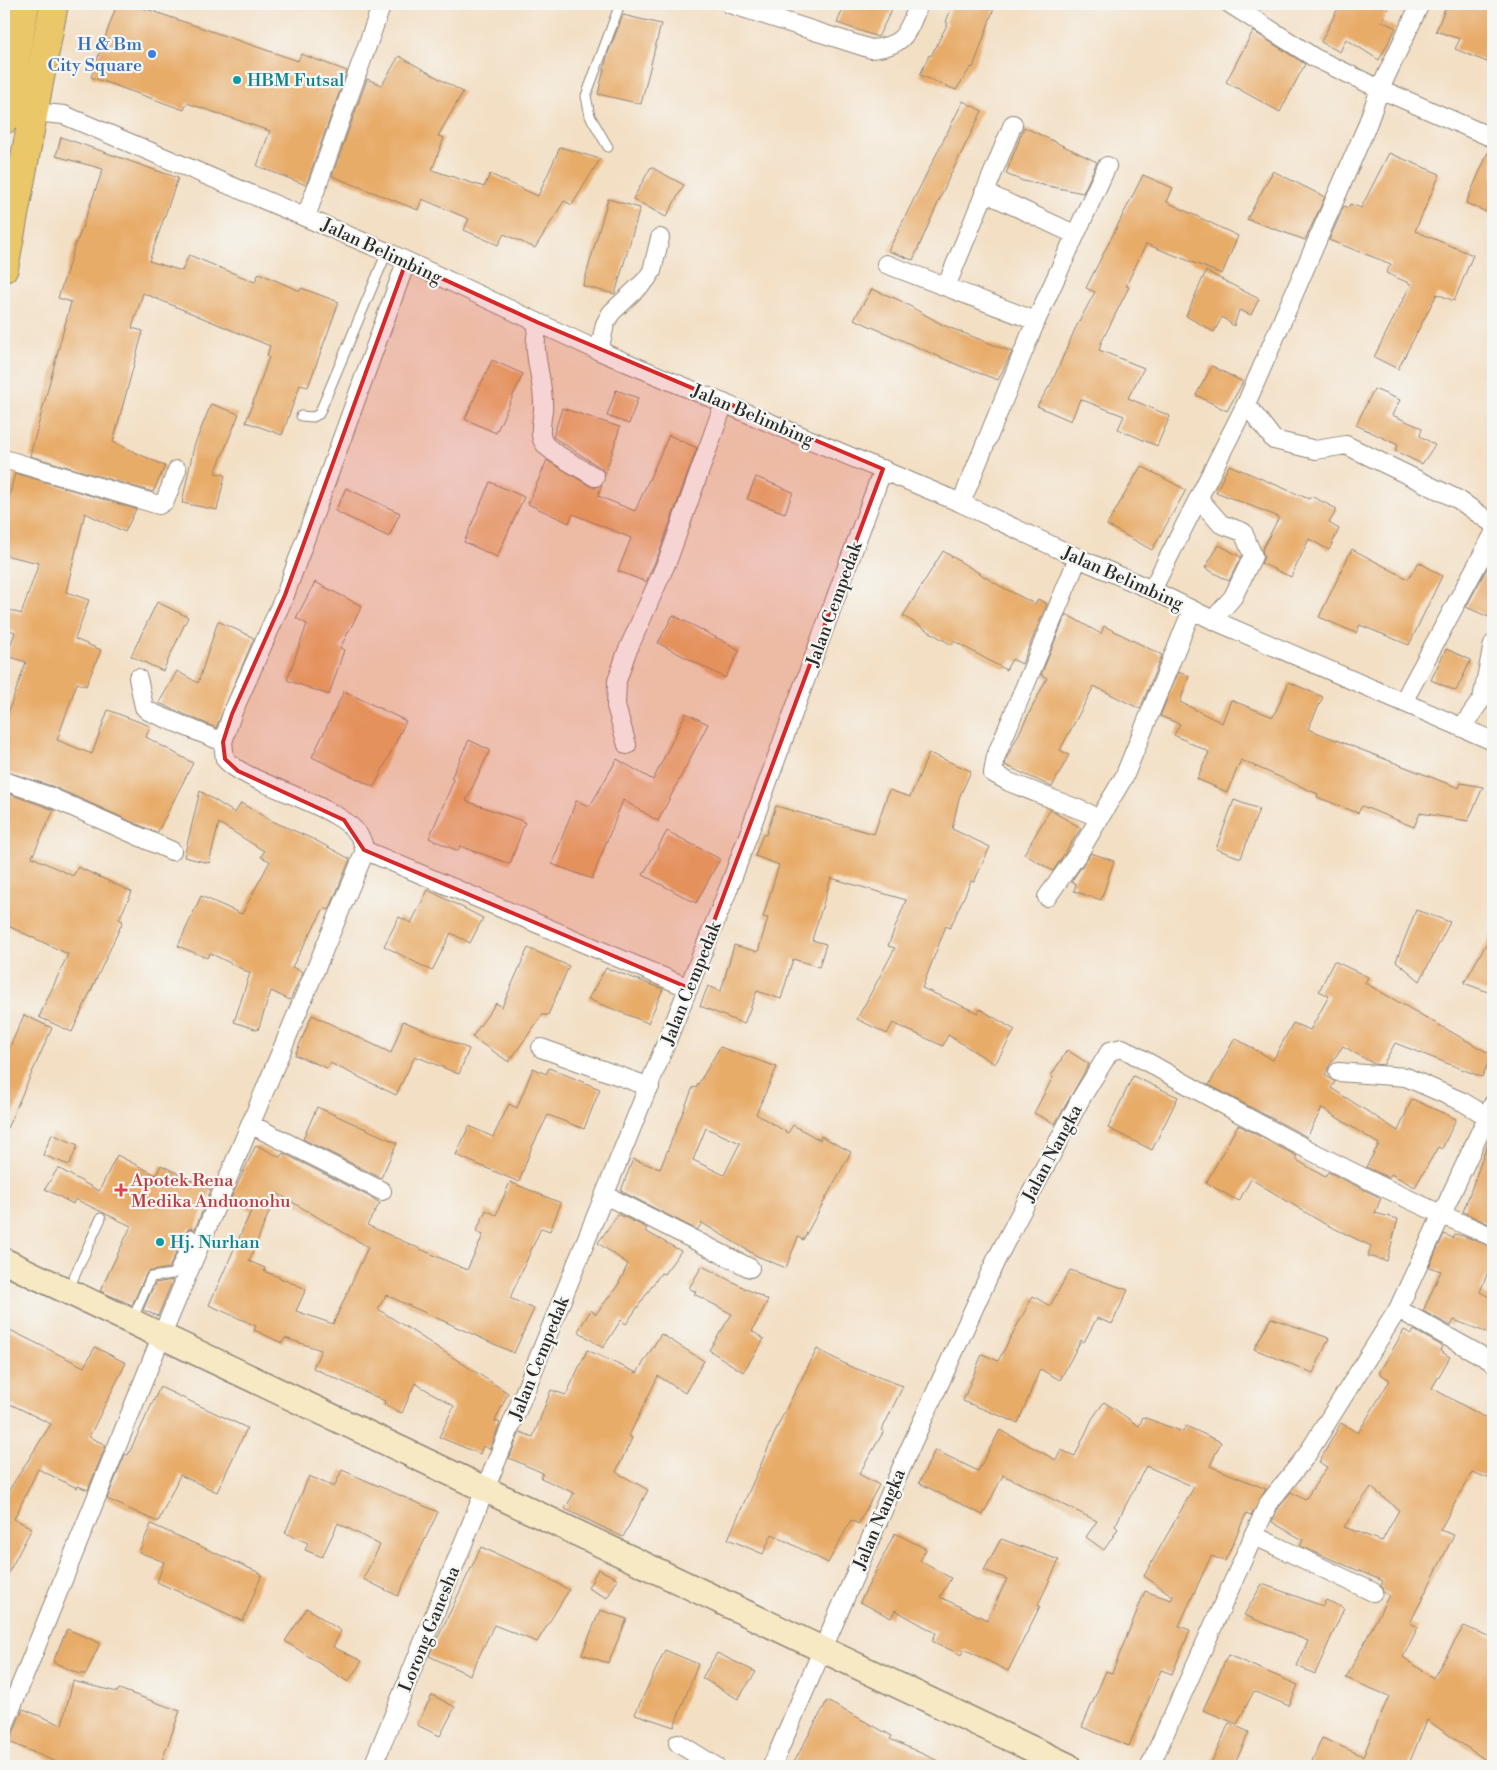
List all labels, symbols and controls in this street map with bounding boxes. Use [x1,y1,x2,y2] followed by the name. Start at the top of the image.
[48,33,142,77] place label: H & Bm City Square
[146,48,158,60] marker: H & Bm City Square
[247,69,345,92] place label: HBM Futsal
[231,74,243,86] marker: HBM Futsal
[317,213,446,290] street label: Jalan Belimbing
[687,379,818,452] street label: Jalan Belimbing
[801,537,868,671] street label: Jalan Cempedak
[1058,541,1188,616] street label: Jalan Belimbing
[656,917,727,1049] street label: Jalan Cempedak
[1017,1100,1088,1207] street label: Jalan Nangka
[130,1169,291,1213] place label: Apotek Rena Medika Anduonohu
[115,1184,127,1196] marker: Apotek Rena Medika Anduonohu
[170,1231,260,1254] place label: Hj. Nurhan
[154,1236,166,1248] marker: Hj. Nurhan
[504,1292,575,1424] street label: Jalan Cempedak
[848,1465,911,1574] street label: Jalan Nangka
[394,1562,465,1695] street label: Lorong Ganesha

